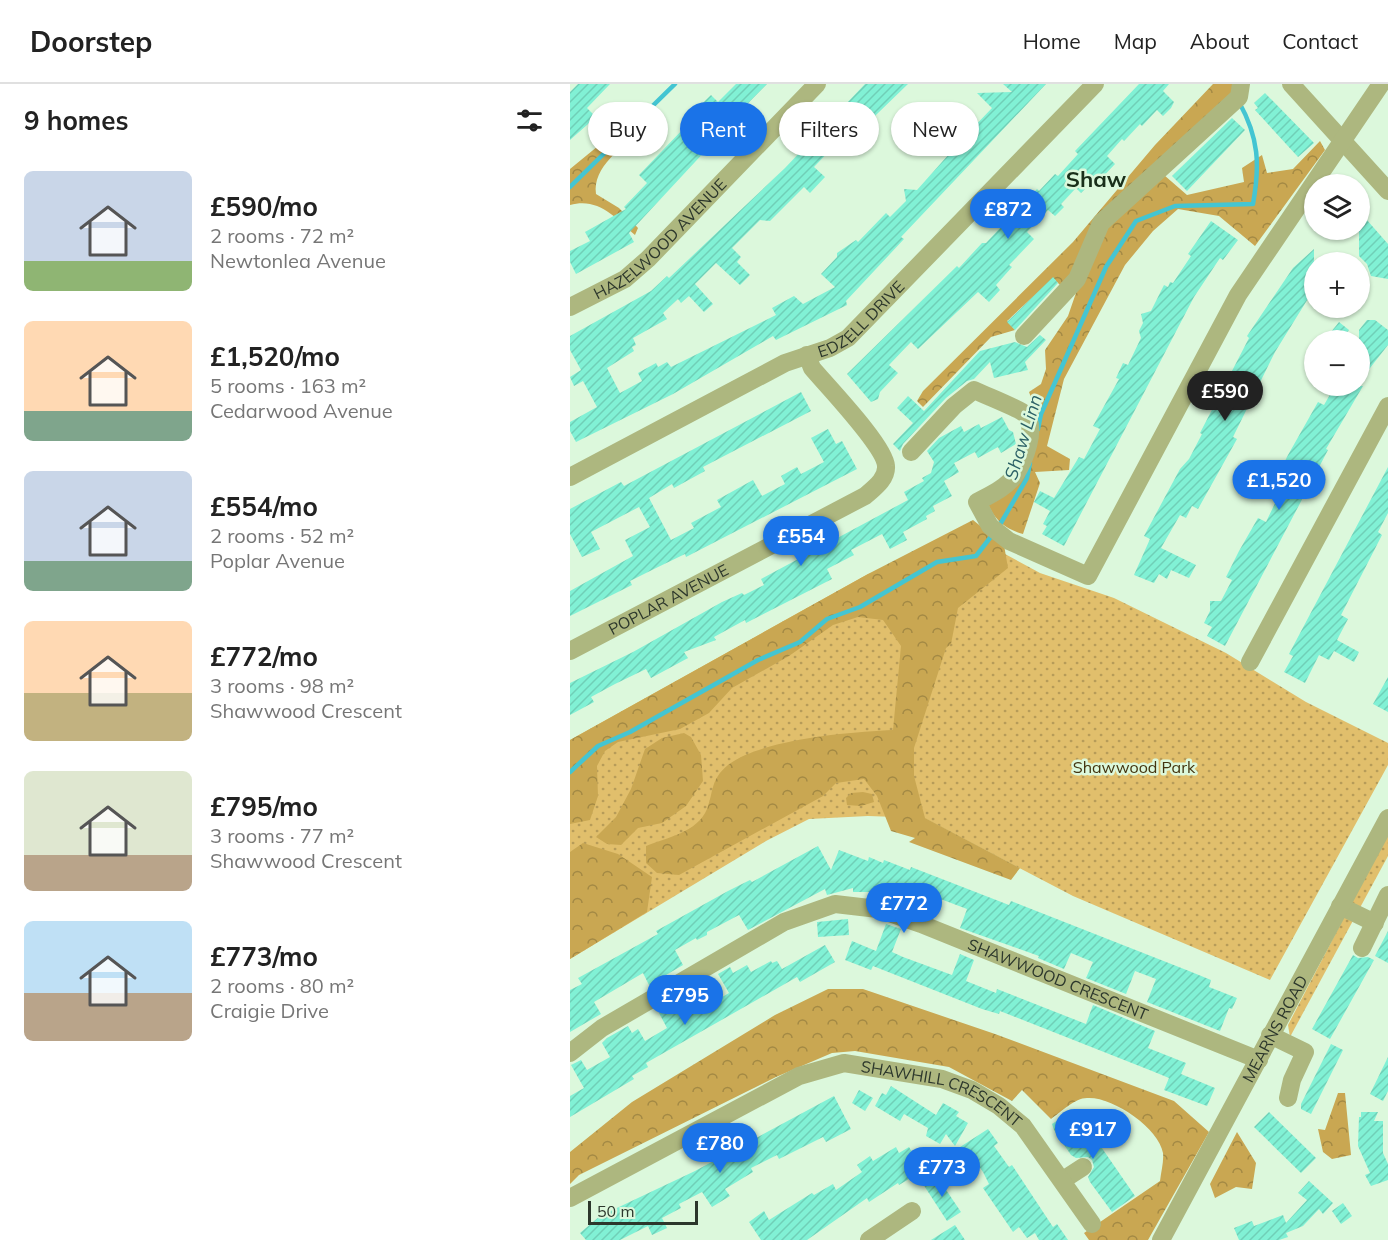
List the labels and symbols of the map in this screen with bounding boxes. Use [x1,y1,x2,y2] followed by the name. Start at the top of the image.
[1066,165,1127,193] district label: Shaw
[590,174,730,303] street label: HAZELWOOD AVENUE
[972,189,1044,240] pin: £872
[815,276,908,361] street label: EDZELL DRIVE
[1189,371,1261,422] pin: £590
[999,392,1047,482] water label: Shaw Linn
[1230,460,1328,511] pin: £1,520
[765,516,837,567] pin: £554
[605,560,732,639] street label: POPLAR AVENUE
[1073,757,1196,777] park label: Shawwood Park
[868,883,940,934] pin: £772
[965,934,1152,1025] street label: SHAWWOOD CRESCENT
[1238,972,1312,1086] street label: MEARNS ROAD
[649,975,721,1026] pin: £795
[860,1056,1027,1131] street label: SHAWHILL CRESCENT
[1057,1109,1129,1160] pin: £917
[684,1123,756,1174] pin: £780
[906,1147,978,1198] pin: £773
[588,1198,698,1226] scale bar

